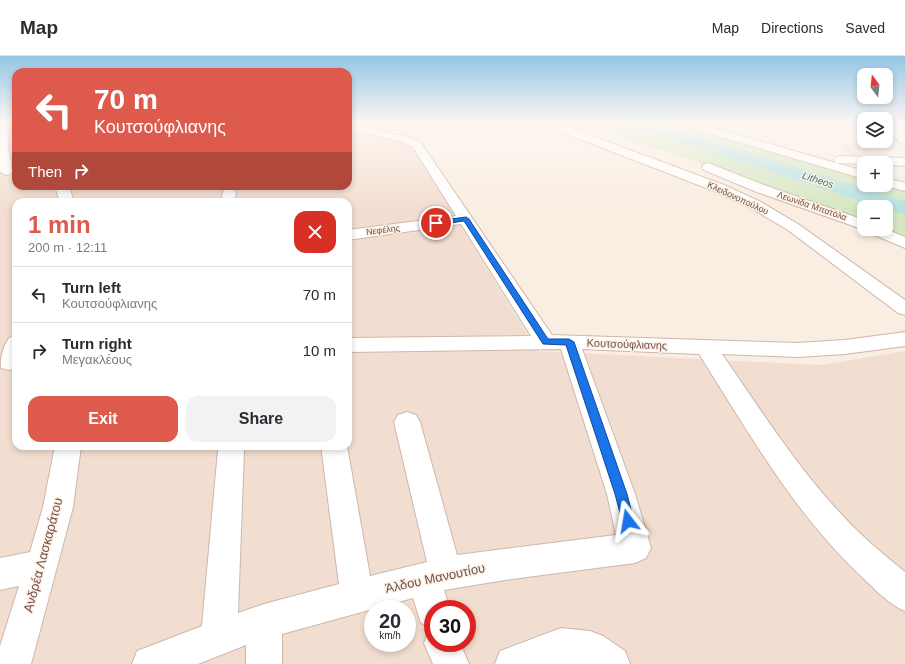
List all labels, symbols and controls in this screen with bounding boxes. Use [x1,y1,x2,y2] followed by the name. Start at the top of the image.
[20,17,58,38] text: Map
[712,20,739,36] text: Map
[761,20,823,36] text: Directions
[845,20,885,36] text: Saved
[857,68,893,104] north arrow
[857,68,893,236] map controls
[28,84,80,136] icon: left
[94,84,158,115] text: 70 m
[857,112,893,148] button: layers
[94,117,226,137] text: Κουτσούφλιανης
[857,156,893,192] button: +
[70,160,92,182] icon: right
[28,163,62,180] text: Then
[801,170,835,190] water label: Litheos
[706,179,770,217] street label: Κλειδονοπούλου
[776,189,848,223] street label: Λεωνίδα Μπατόλα
[857,200,893,236] button: −
[419,206,453,240] pin
[28,211,91,238] text: 1 min
[294,211,336,253] button: close
[425,212,447,234] icon: arrive
[365,223,401,237] street label: Νεφέλης
[28,240,107,255] text: 200 m · 12:11
[62,279,121,296] text: Turn left
[28,284,50,306] icon: left
[303,286,336,303] text: 70 m
[62,296,157,311] text: Κουτσούφλιανης
[62,335,132,352] text: Turn right
[587,337,667,351] street label: Κουτσούφλιανης
[28,340,50,362] icon: right
[303,342,336,359] text: 10 m
[62,352,132,367] text: Μεγακλέους
[28,396,178,442] button: Exit
[186,396,336,442] button: Share
[20,496,66,614] street label: Ανδρέα Λασκαράτου
[607,500,649,542] position arrow
[384,560,486,596] street label: Άλδου Μανουτίου
[424,600,476,652] speed limit sign: 30
[379,610,401,632] text: 20
[379,630,401,641] text: km/h

